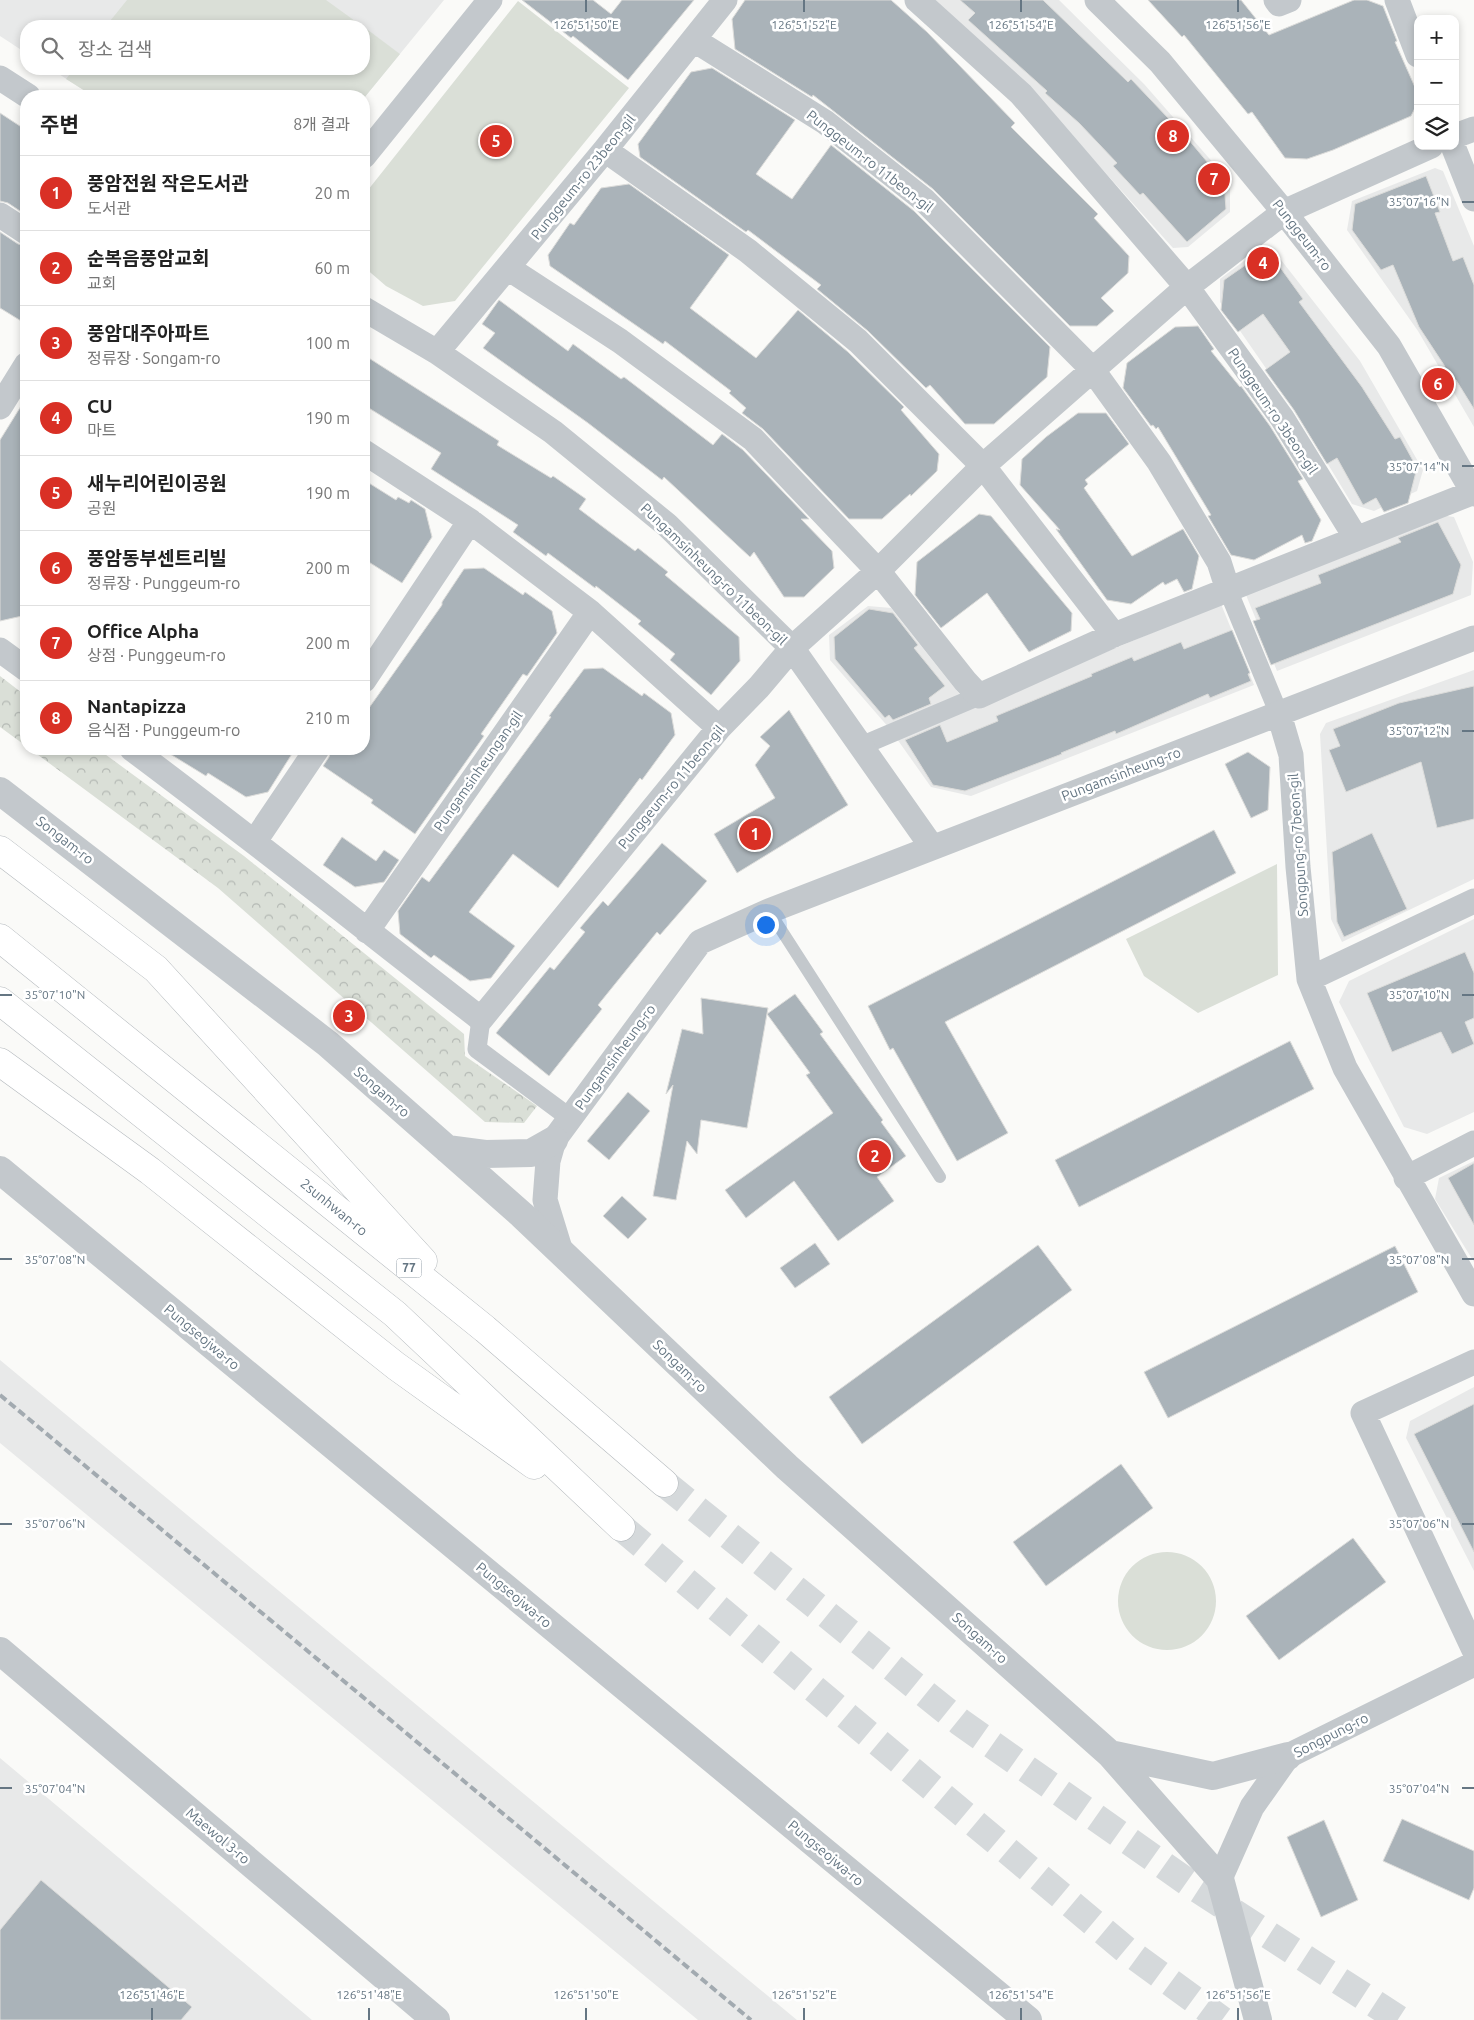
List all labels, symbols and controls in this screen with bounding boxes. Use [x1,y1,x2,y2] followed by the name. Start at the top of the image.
[1414,15,1459,150] map controls
[1414,15,1459,60] button: +
[553,18,619,31] text: 126°51'50"E
[771,18,837,31] text: 126°51'52"E
[988,18,1054,31] text: 126°51'54"E
[1205,18,1271,31] text: 126°51'56"E
[20,20,370,75] search box
[38,34,66,62] icon: search
[78,38,152,60] text: 장소 검색
[1414,60,1459,105] button: −
[1414,105,1459,150] button: layers
[804,107,937,216] street label: Punggeum-ro 11beon-gil
[528,111,639,243] street label: Punggeum-ro 23beon-gil
[40,112,79,136] text: 주변
[293,115,350,133] text: 8개 결과
[1157,117,1189,155] pin: 8
[480,122,512,160] pin: 5
[1198,160,1230,198] pin: 7
[87,172,249,194] text: 풍암전원 작은도서관
[51,184,61,202] text: 1
[314,184,350,202] text: 20 m
[1389,195,1449,208] text: 35°07'16"N
[1269,196,1335,274] street label: Punggeum-ro
[87,199,131,217] text: 도서관
[1247,244,1279,282] pin: 4
[87,247,209,269] text: 순복음풍암교회
[51,259,61,277] text: 2
[314,259,350,277] text: 60 m
[87,274,116,292] text: 교회
[87,322,209,344] text: 풍암대주아파트
[51,334,61,352] text: 3
[305,334,350,352] text: 100 m
[1225,345,1321,477] street label: Punggeum-ro 3beon-gil
[87,349,221,367] text: 정류장 · Songam-ro
[1422,365,1454,403] pin: 6
[87,395,112,417] text: CU
[51,409,61,427] text: 4
[305,409,350,427] text: 190 m
[87,421,116,439] text: 마트
[1389,460,1449,473] text: 35°07'14"N
[87,472,227,494] text: 새누리어린이공원
[51,484,61,502] text: 5
[305,484,350,502] text: 190 m
[87,499,116,517] text: 공원
[638,500,791,648] street label: Pungamsinheung-ro 11beon-gil
[87,547,227,569] text: 풍암동부센트리빌
[51,559,61,577] text: 6
[305,559,350,577] text: 200 m
[87,574,240,592] text: 정류장 · Punggeum-ro
[87,620,199,642] text: Office Alpha
[51,634,61,652] text: 7
[305,634,350,652] text: 200 m
[87,646,226,664] text: 상점 · Punggeum-ro
[87,695,186,717] text: Nantapizza
[430,707,526,834] street label: Pungamsinheungan-gil
[51,709,61,727] text: 8
[305,709,350,727] text: 210 m
[87,721,240,739] text: 음식점 · Punggeum-ro
[615,722,728,852] street label: Punggeum-ro 11beon-gil
[1389,724,1449,737] text: 35°07'12"N
[1059,744,1183,804] street label: Pungamsinheung-ro
[1285,772,1311,917] street label: Songpung-ro 7beon-gil
[33,813,97,867] street label: Songam-ro
[739,815,771,853] pin: 1
[753,912,779,938] your location
[25,988,85,1001] text: 35°07'10"N
[1389,988,1449,1001] text: 35°07'10"N
[333,997,365,1035] pin: 3
[571,1001,659,1113] street label: Pungamsinheung-ro
[351,1064,413,1120] street label: Songam-ro
[859,1137,891,1175] pin: 2
[297,1175,371,1239] street label: 2sunhwan-ro
[25,1253,85,1266] text: 35°07'08"N
[1389,1253,1449,1266] text: 35°07'08"N
[396,1258,422,1278] road number: 77
[161,1301,243,1373] street label: Pungseojwa-ro
[650,1336,710,1396] street label: Songam-ro
[25,1517,85,1530] text: 35°07'06"N
[1389,1517,1449,1530] text: 35°07'06"N
[473,1559,555,1631] street label: Pungseojwa-ro
[949,1609,1011,1667] street label: Songam-ro
[1291,1709,1371,1761] street label: Songpung-ro
[25,1782,85,1795] text: 35°07'04"N
[1389,1782,1449,1795] text: 35°07'04"N
[183,1805,253,1867] street label: Maewol 3-ro
[785,1817,867,1889] street label: Pungseojwa-ro
[119,1988,185,2001] text: 126°51'46"E
[336,1988,402,2001] text: 126°51'48"E
[553,1988,619,2001] text: 126°51'50"E
[771,1988,837,2001] text: 126°51'52"E
[988,1988,1054,2001] text: 126°51'54"E
[1205,1988,1271,2001] text: 126°51'56"E

